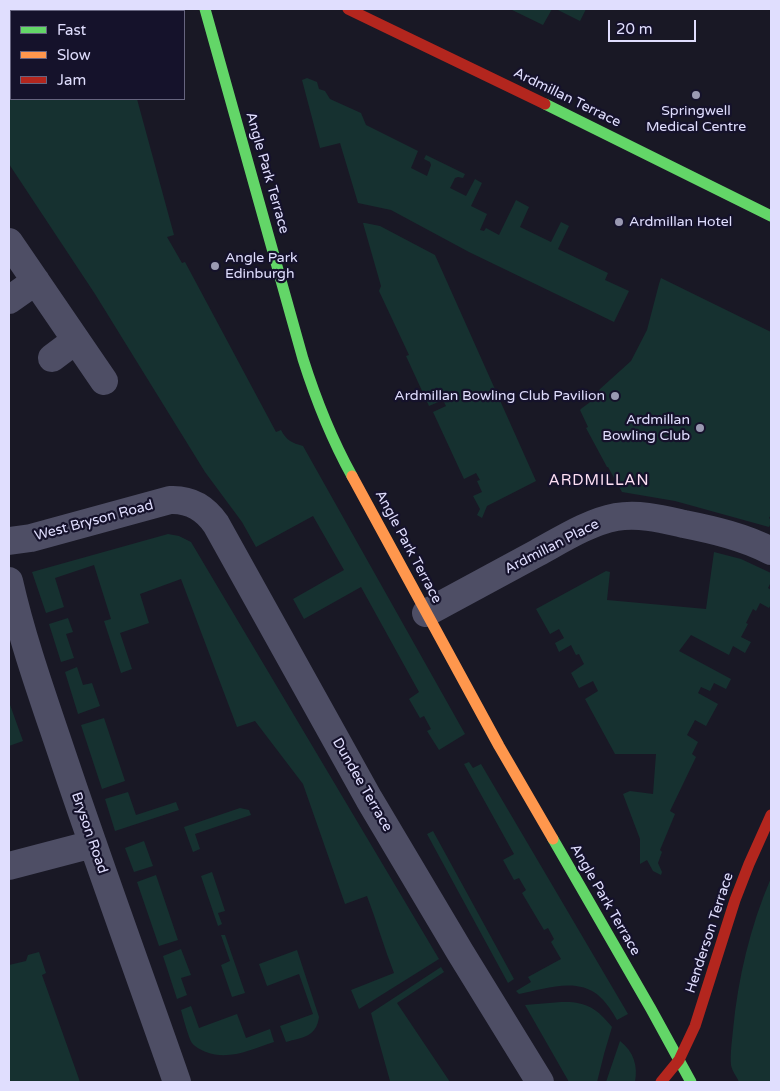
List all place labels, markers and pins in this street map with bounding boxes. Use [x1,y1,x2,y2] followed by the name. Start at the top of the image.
[690,89,702,101] marker: Springwell Medical Centre
[646,103,746,136] place label: Springwell Medical Centre
[629,214,732,230] place label: Ardmillan Hotel
[613,216,625,228] marker: Ardmillan Hotel
[225,250,298,282] place label: Angle Park Edinburgh
[209,260,221,272] marker: Angle Park Edinburgh
[394,388,605,404] place label: Ardmillan Bowling Club Pavilion
[609,390,621,402] marker: Ardmillan Bowling Club Pavilion
[602,412,690,444] place label: Ardmillan Bowling Club
[694,422,706,434] marker: Ardmillan Bowling Club

